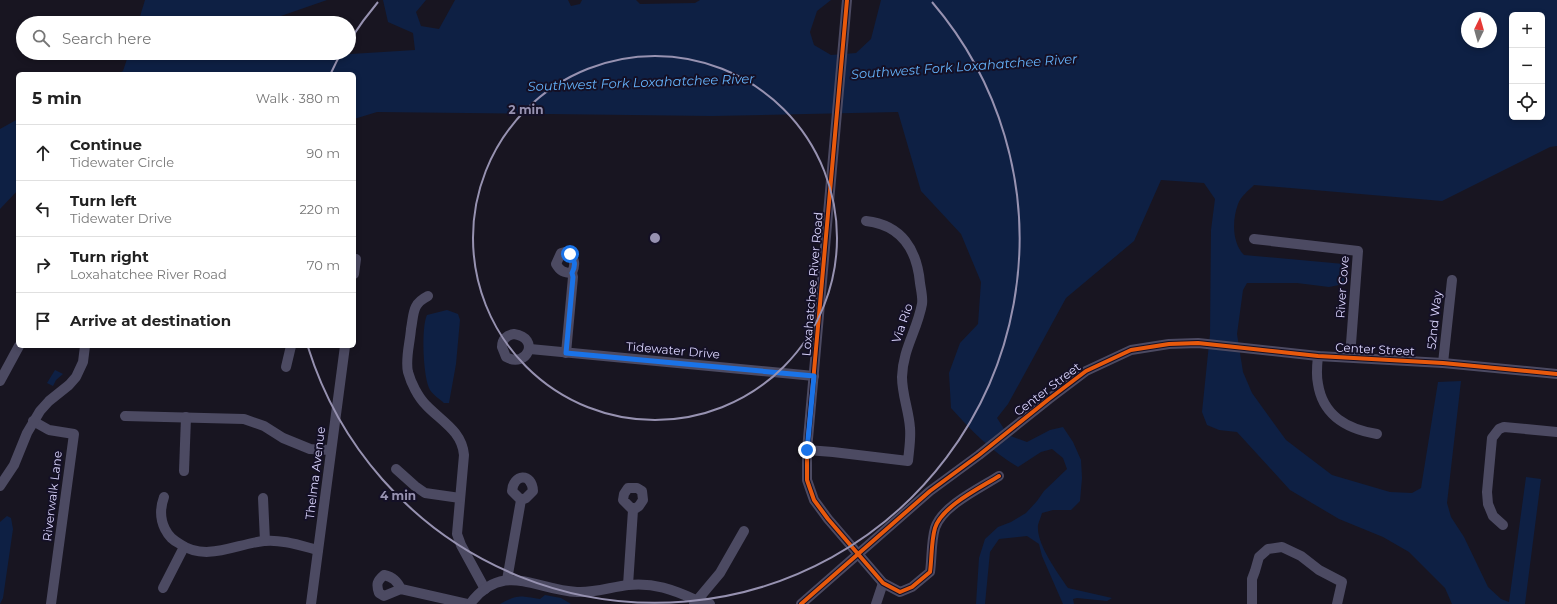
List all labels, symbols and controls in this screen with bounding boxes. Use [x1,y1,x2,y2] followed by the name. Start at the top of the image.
[1461,12,1497,48] north arrow
[1509,12,1545,120] map controls
[1509,12,1545,48] button: +
[16,16,356,60] search box
[30,27,52,49] icon: search
[62,29,151,48] text: Search here
[1509,48,1545,84] button: −
[850,50,1079,82] water label: Southwest Fork Loxahatchee River
[527,70,755,94] water label: Southwest Fork Loxahatchee River
[1509,84,1545,120] button: locate
[32,88,82,108] text: 5 min
[256,90,340,106] text: Walk · 380 m
[509,102,543,117] text: 2 min
[70,135,142,154] text: Continue
[32,142,54,164] icon: ahead
[306,145,340,161] text: 90 m
[70,154,174,170] text: Tidewater Circle
[70,191,137,210] text: Turn left
[32,198,54,220] icon: left
[299,201,340,217] text: 220 m
[70,210,172,226] text: Tidewater Drive
[798,211,826,357] street label: Loxahatchee River Road
[648,231,662,245] centre of rings
[561,245,579,263] route start
[70,247,149,266] text: Turn right
[32,254,54,276] icon: right
[1332,255,1352,319] street label: River Cove
[307,257,340,273] text: 70 m
[70,266,227,282] text: Loxahatchee River Road
[1423,289,1445,350] street label: 52nd Way
[888,301,916,345] street label: Via Rio
[32,310,54,332] icon: arrive
[70,311,231,330] text: Arrive at destination
[625,338,721,362] street label: Tidewater Drive
[1335,339,1415,359] street label: Center Street
[1011,359,1083,419] street label: Center Street
[302,426,328,520] street label: Thelma Avenue
[798,441,816,459] route end
[39,450,65,542] street label: Riverwalk Lane
[380,488,416,503] text: 4 min

